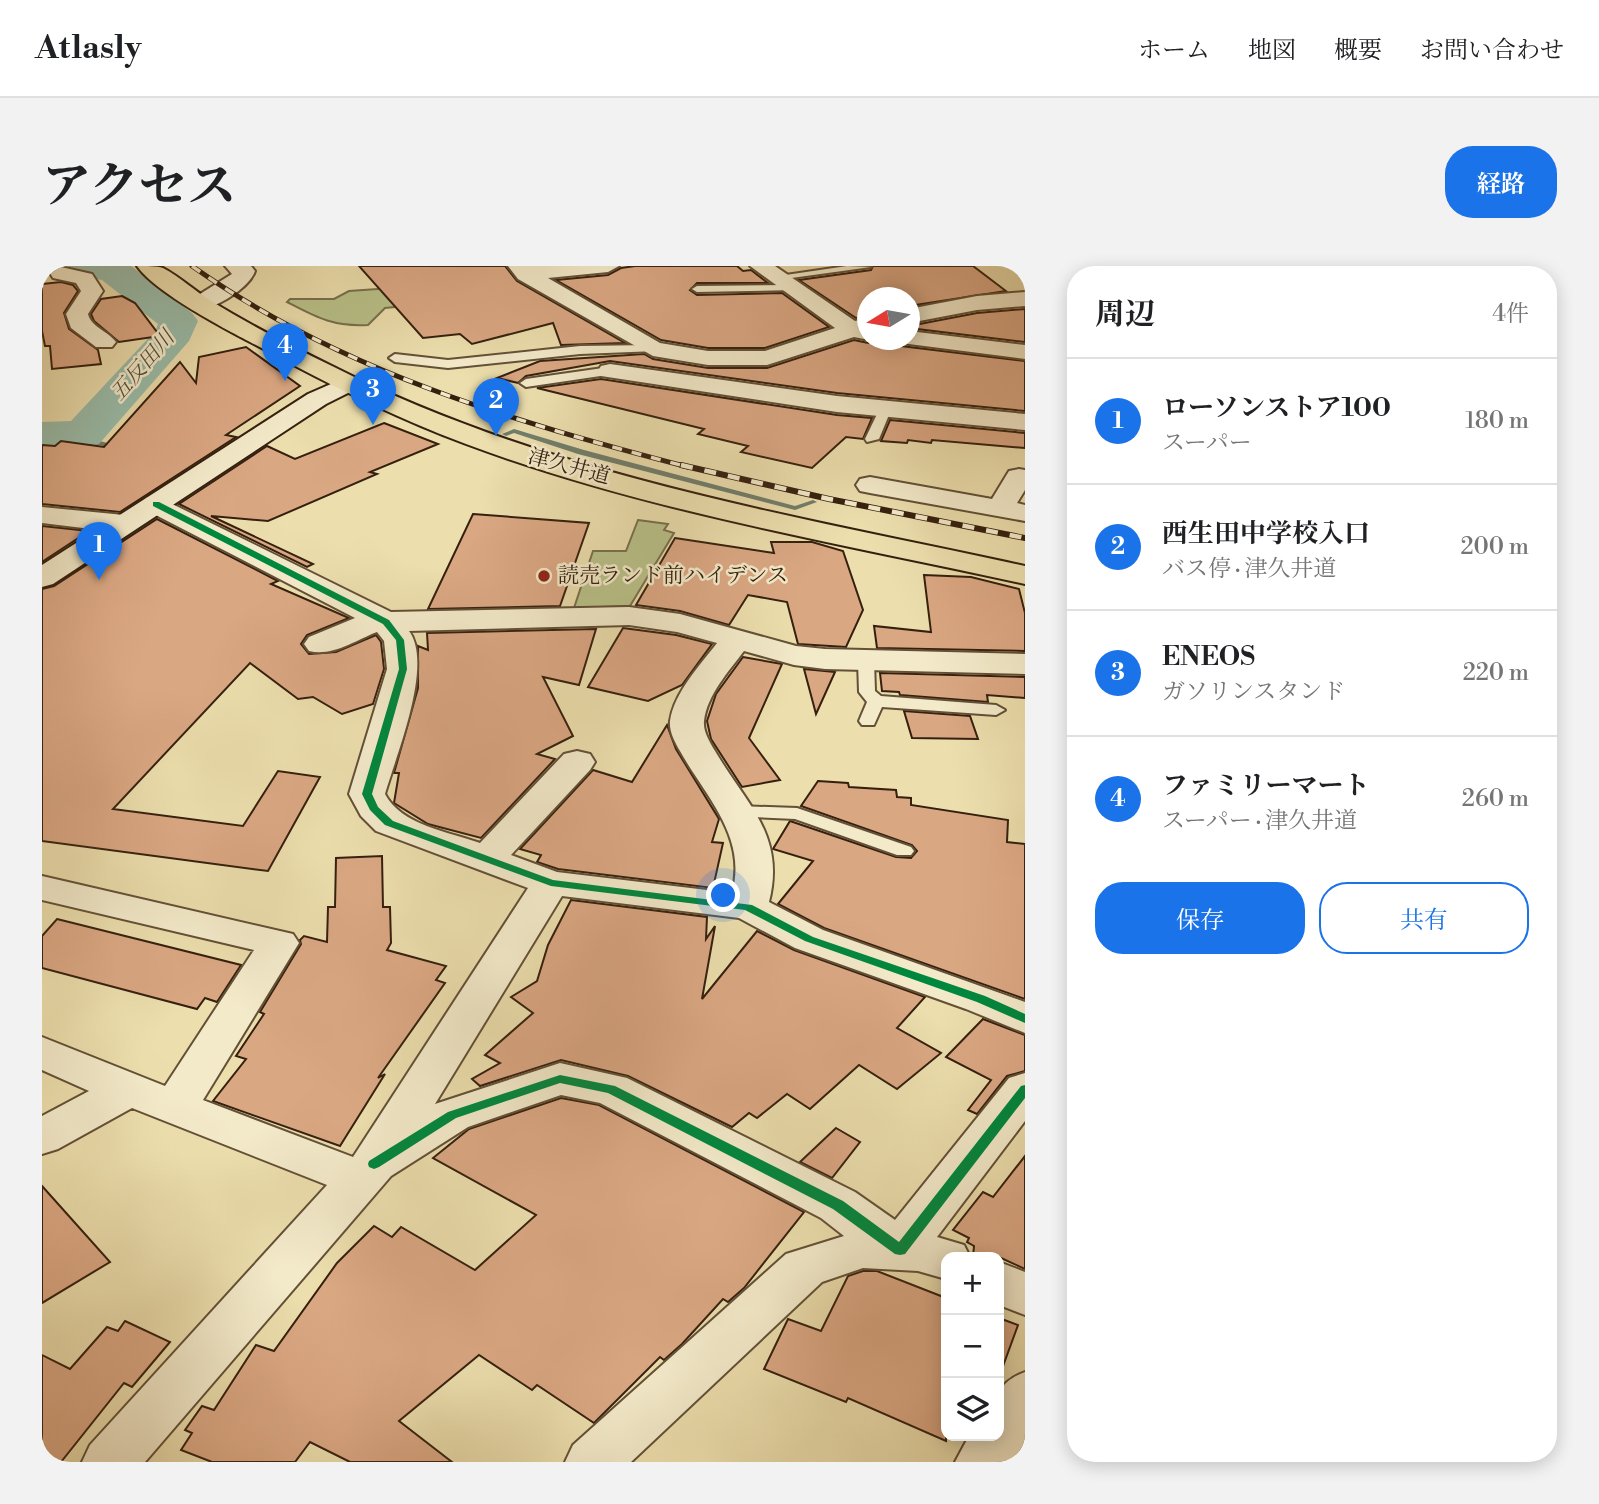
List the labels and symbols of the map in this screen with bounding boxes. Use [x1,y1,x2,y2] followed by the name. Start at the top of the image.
[857,287,920,350] north arrow
[262,323,308,381] pin: 4
[106,324,182,406] water label: 五反田川
[350,367,396,425] pin: 3
[473,378,519,436] pin: 2
[525,444,613,490] street label: 津久井道
[76,522,122,580] pin: 1
[558,563,788,589] place label: 読売ランド前ハイデンス
[536,568,552,584] marker: 読売ランド前ハイデンス
[706,878,740,912] your location

